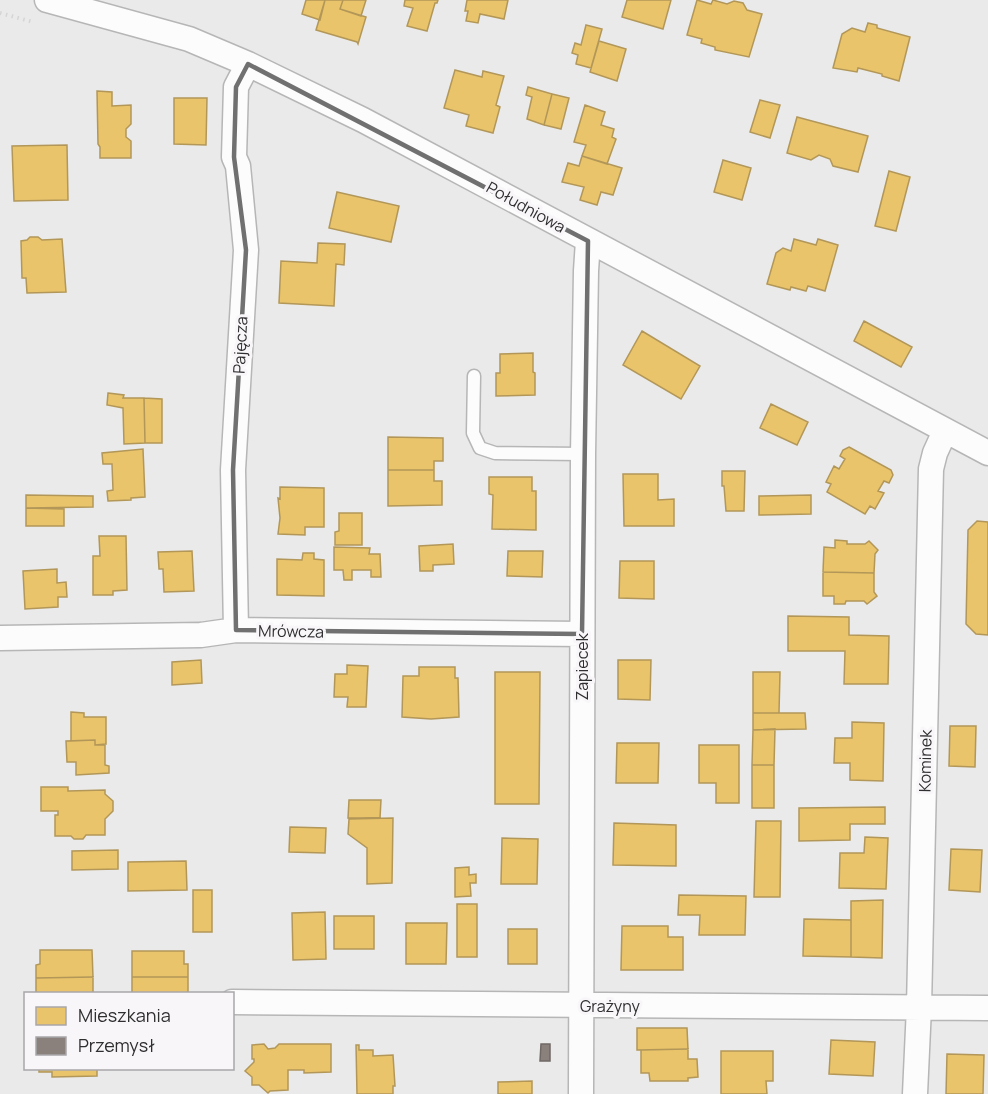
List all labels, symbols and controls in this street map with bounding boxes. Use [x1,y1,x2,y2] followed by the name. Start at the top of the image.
[483,176,569,238] street label: Południowa
[228,316,252,374] street label: Pajęcza
[258,619,324,643] street label: Mrówcza
[571,632,593,701] street label: Zapiecek
[913,729,937,792] street label: Kominek
[24,992,234,1070] legend
[580,995,640,1017] street label: Grażyny
[78,1003,171,1027] text: Mieszkania
[78,1033,155,1057] text: Przemysł

